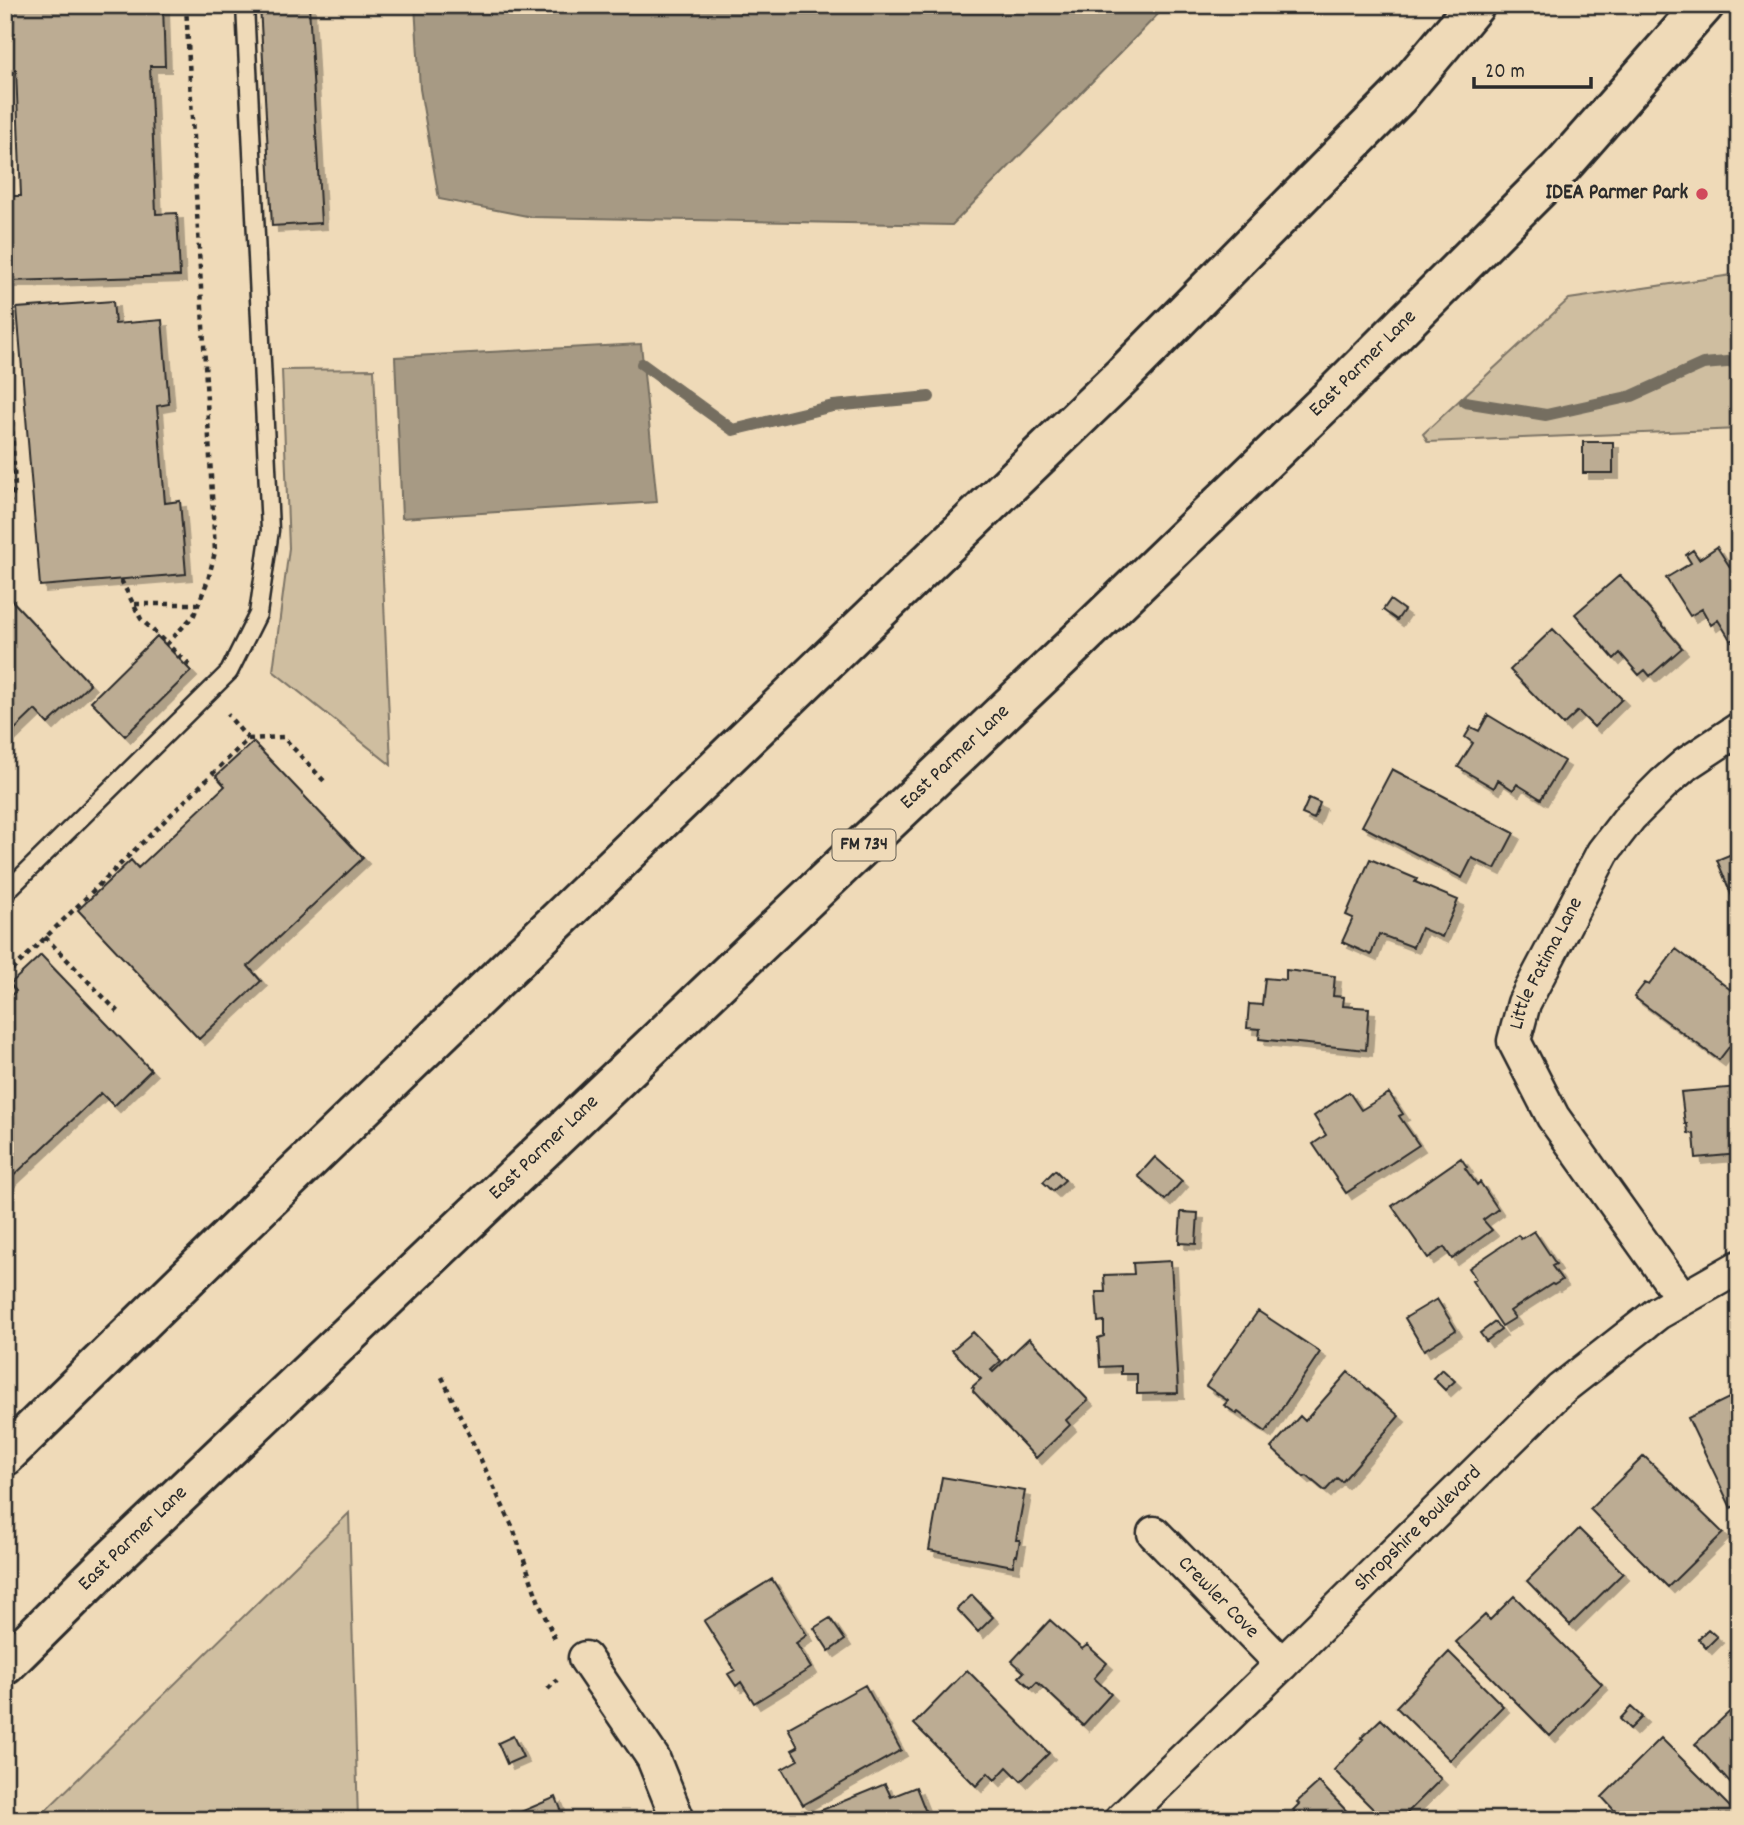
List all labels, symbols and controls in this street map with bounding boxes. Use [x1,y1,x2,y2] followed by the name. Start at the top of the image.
[1474,46,1592,90] scale bar
[1485,58,1525,88] text: 20 m
[1546,179,1688,209] place label: IDEA Parmer Park
[1694,186,1710,202] marker: IDEA Parmer Park
[1303,304,1424,425] street label: East Parmer Lane
[894,698,1017,817] street label: East Parmer Lane
[832,830,896,860] road number: FM 734
[1503,892,1592,1033] street label: Little Fatima Lane
[483,1089,606,1208] street label: East Parmer Lane
[1348,1459,1489,1599] street label: Shropshire Boulevard
[72,1479,195,1599] street label: East Parmer Lane
[1170,1550,1265,1646] street label: Crewler Cove

